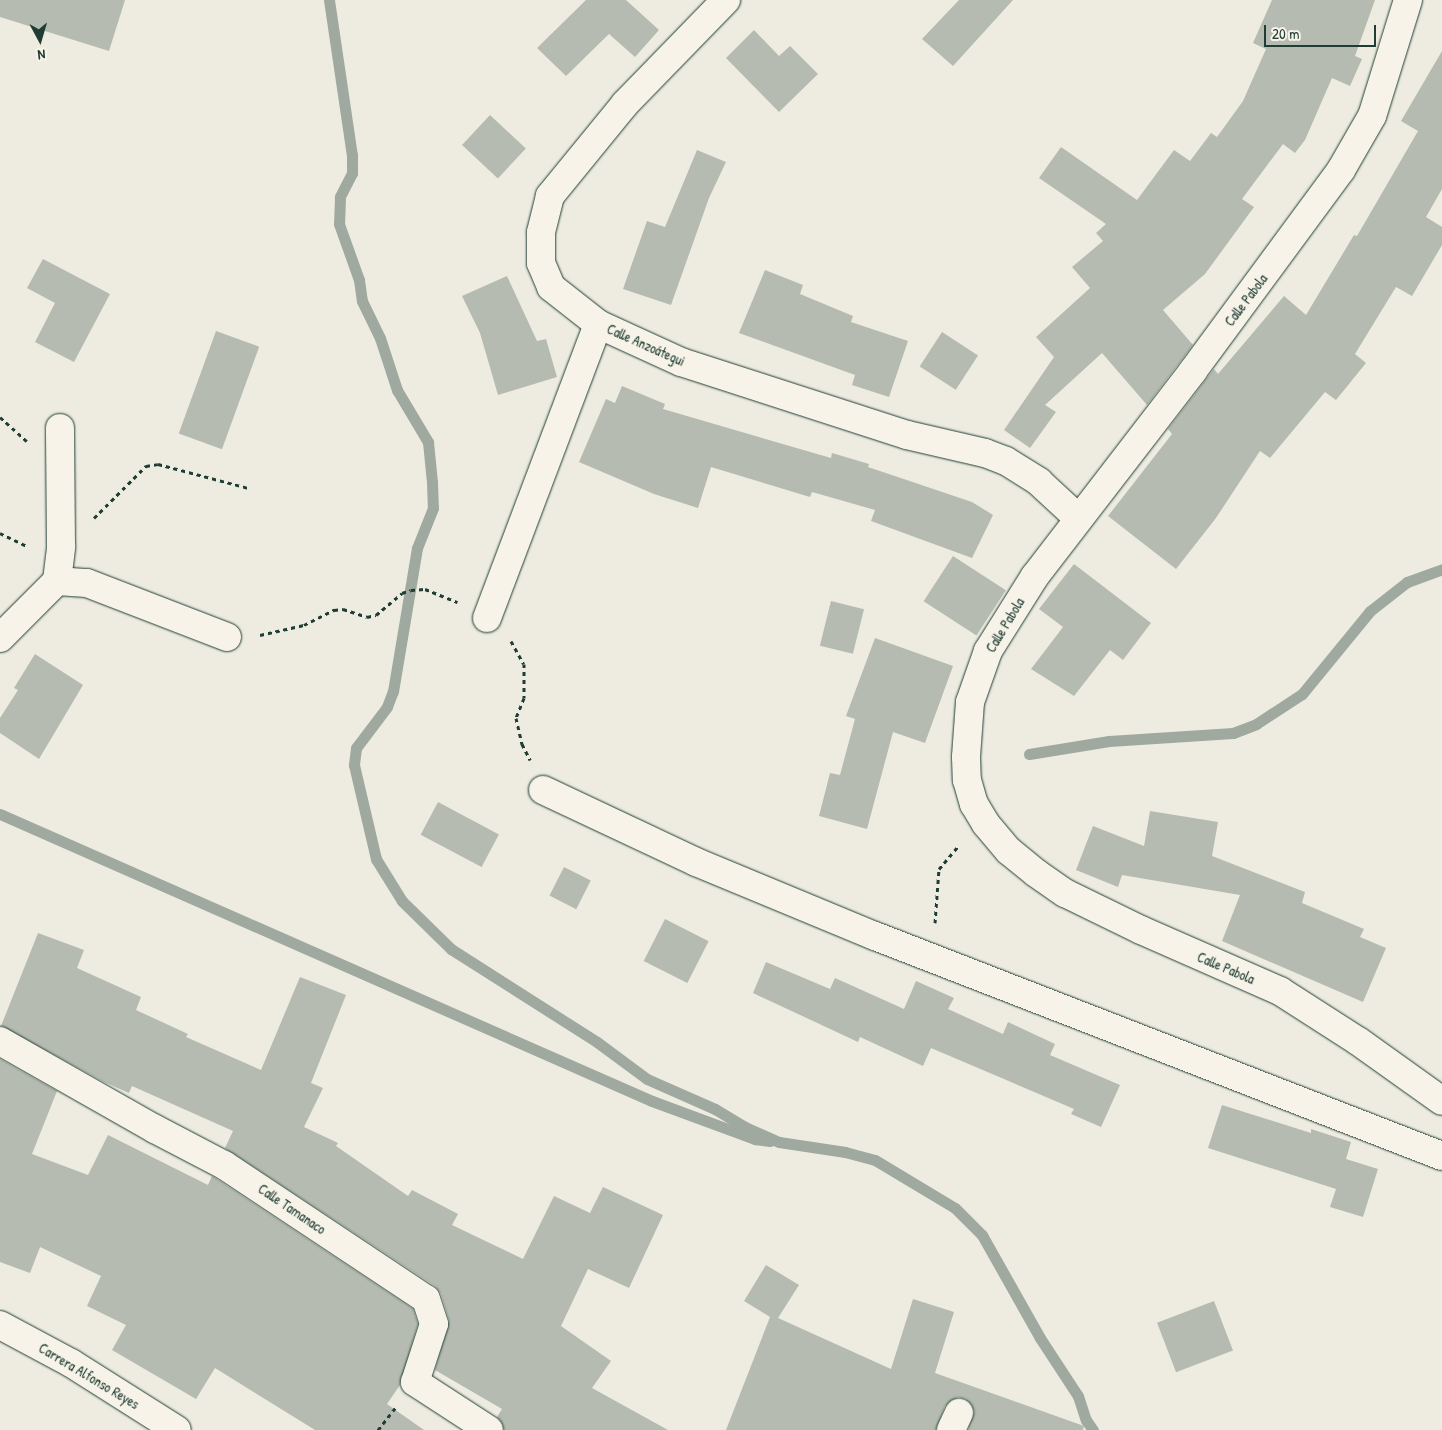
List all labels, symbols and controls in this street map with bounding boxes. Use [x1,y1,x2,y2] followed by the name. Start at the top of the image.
[15,15,65,65] north arrow
[1267,15,1380,47] scale bar
[1272,23,1299,44] text: 20 m
[37,46,46,65] text: N
[1221,271,1271,329] street label: Calle Pabola
[604,320,688,370] street label: Calle Anzoátegui
[982,595,1028,655] street label: Calle Pabola
[1195,948,1257,988] street label: Calle Pabola
[255,1180,329,1238] street label: Calle Tamanaco
[36,1339,142,1413] street label: Carrera Alfonso Reyes

